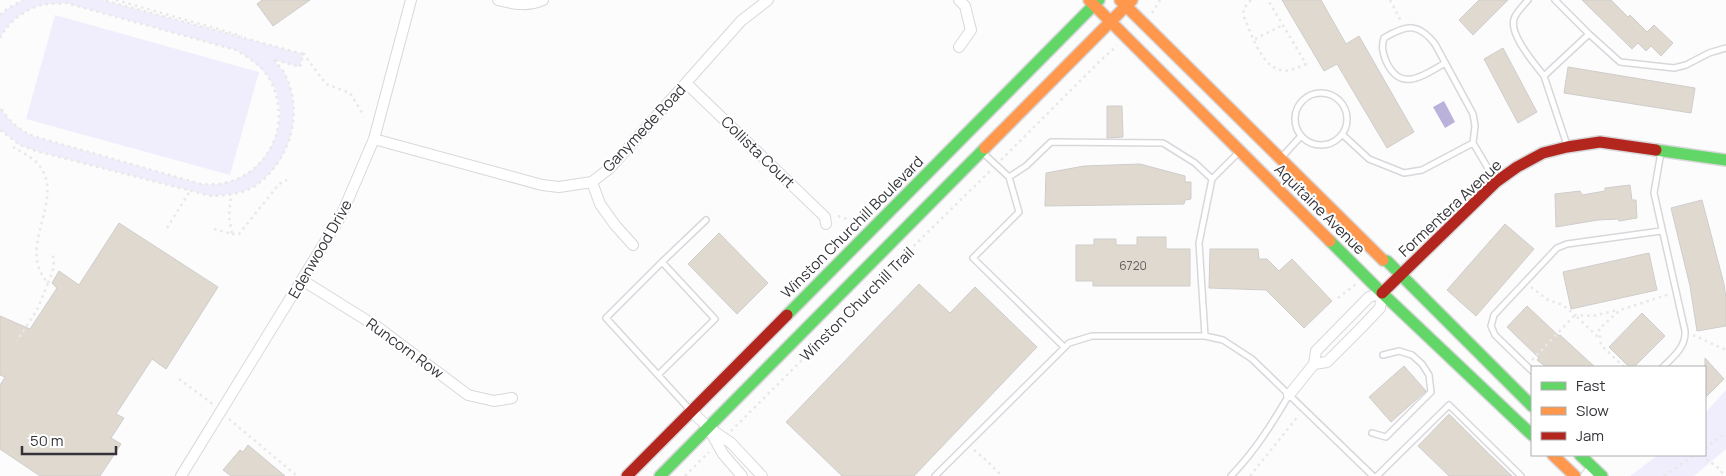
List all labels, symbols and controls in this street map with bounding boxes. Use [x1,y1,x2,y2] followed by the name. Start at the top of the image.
[598,79,690,177] street label: Ganymede Road
[716,111,800,193] street label: Collista Court
[776,151,928,303] street label: Winston Churchill Boulevard
[1394,154,1506,261] street label: Formentera Avenue
[1270,159,1370,259] street label: Aquitaine Avenue
[283,196,357,302] street label: Edenwood Drive
[795,242,919,366] street label: Winston Churchill Trail
[1119,257,1147,274] house number: 6720
[362,313,448,384] street label: Runcorn Row
[1531,366,1706,456] legend
[1576,375,1605,396] text: Fast
[1576,400,1609,421] text: Slow
[22,424,116,456] scale bar
[1576,425,1604,446] text: Jam
[30,430,64,451] text: 50 m

